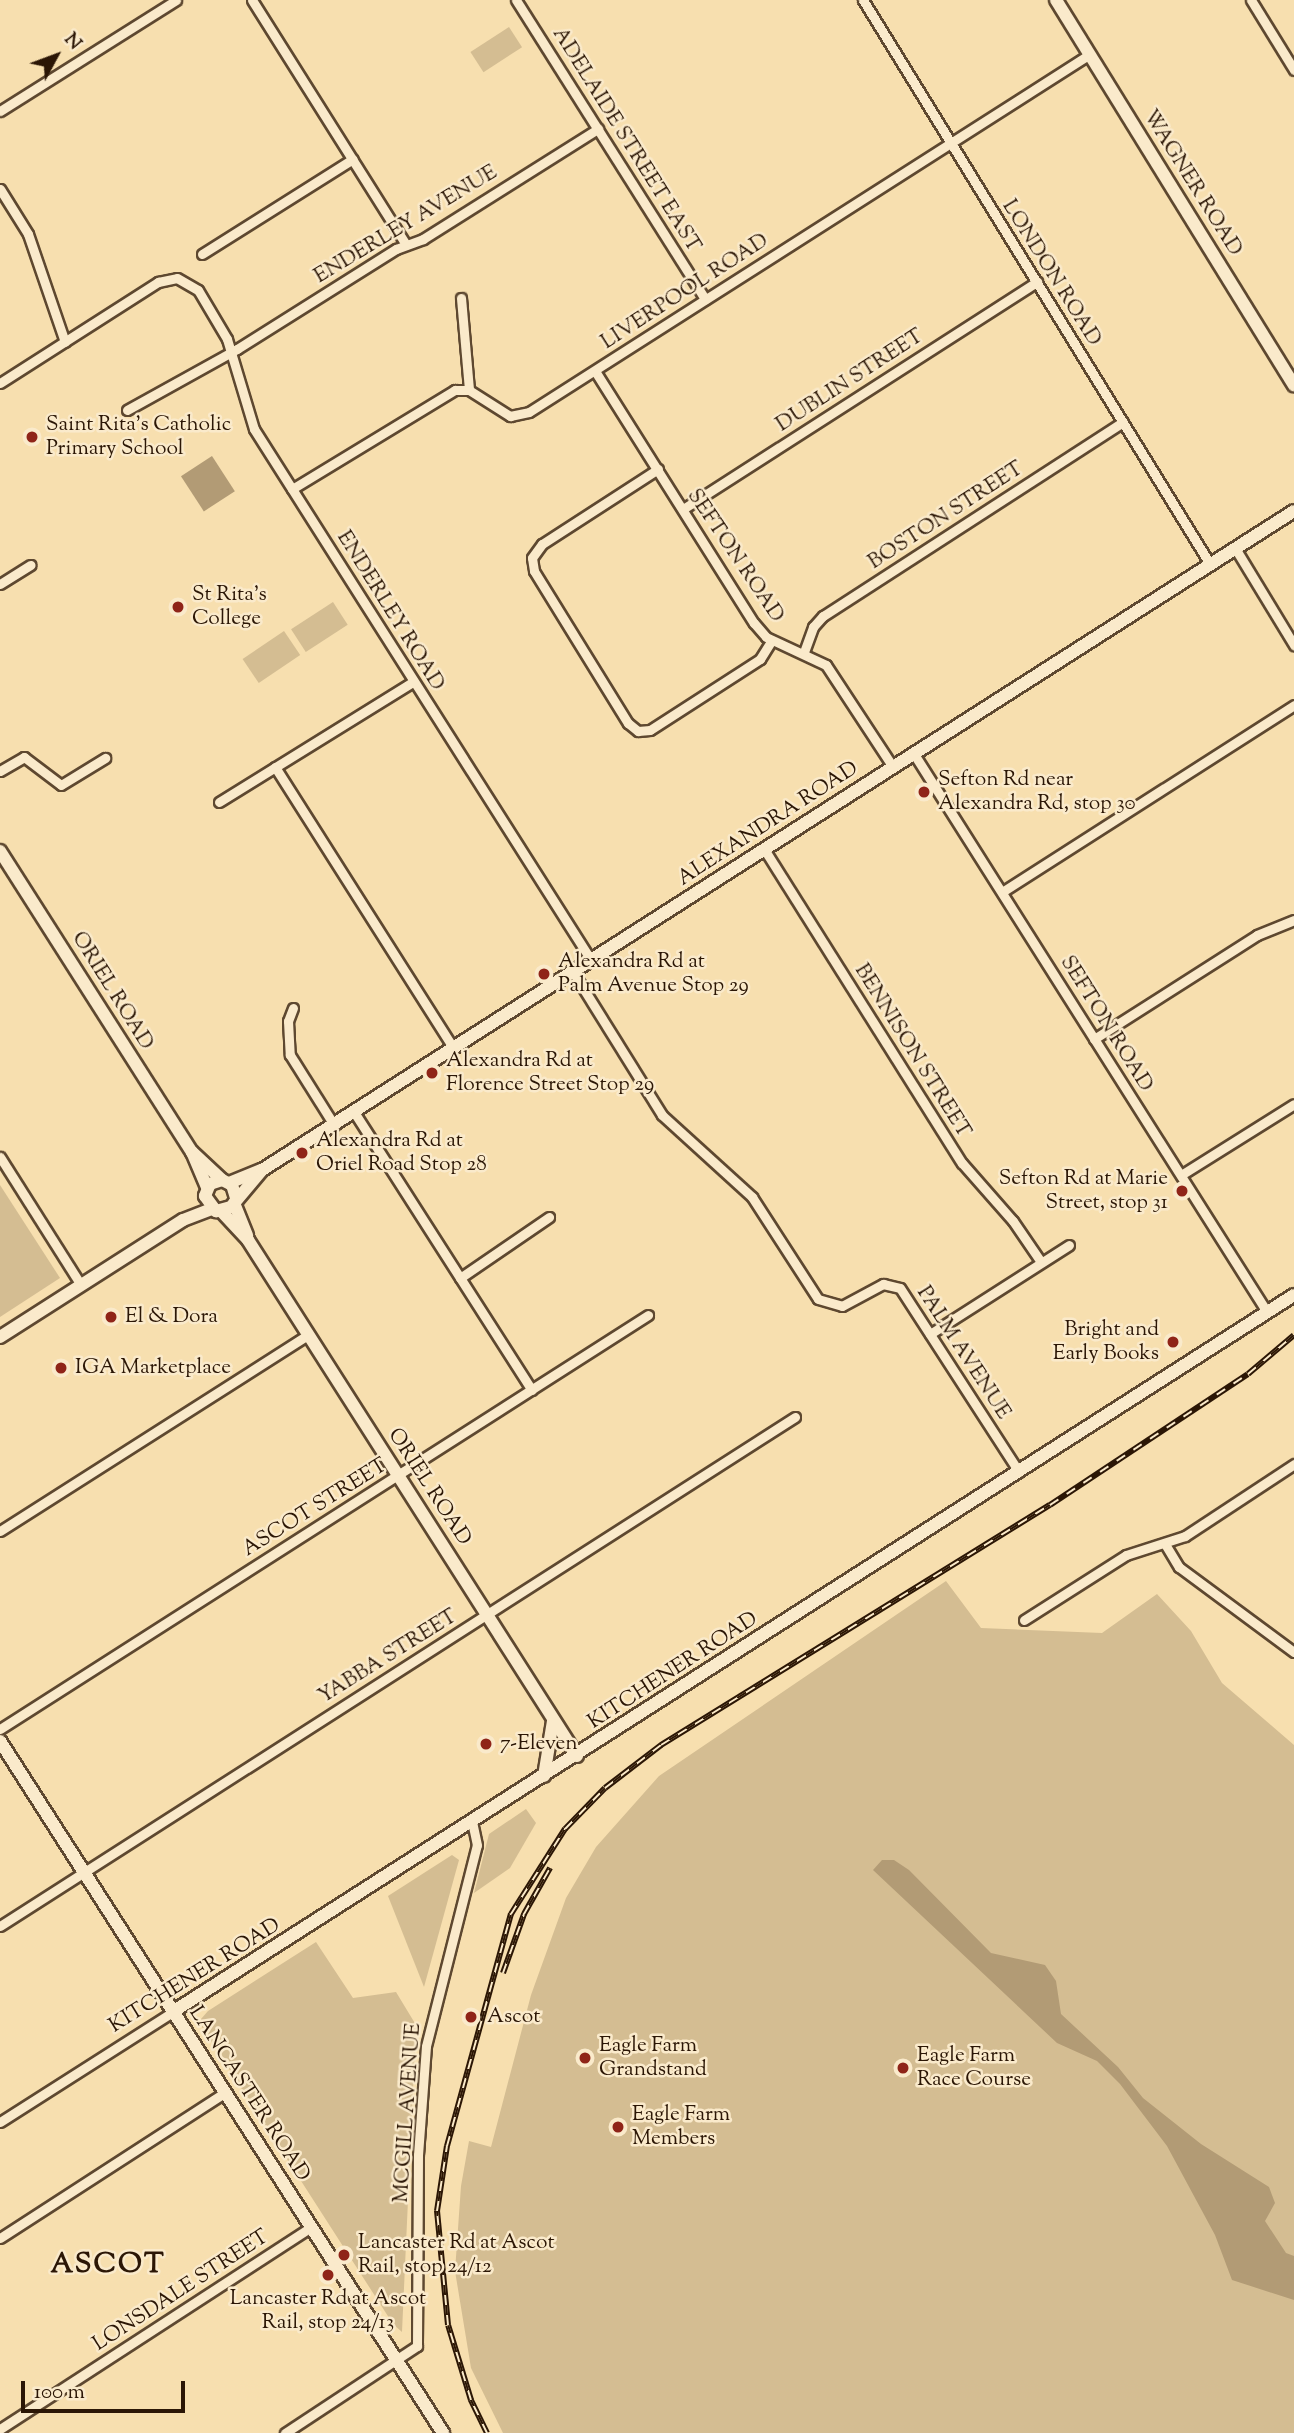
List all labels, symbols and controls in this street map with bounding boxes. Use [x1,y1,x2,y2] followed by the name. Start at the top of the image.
[21,21,91,91] north arrow
[546,23,706,257] street label: ADELAIDE STREET EAST
[57,27,87,56] text: N
[1137,105,1247,261] street label: WAGNER ROAD
[310,160,502,290] street label: ENDERLEY AVENUE
[996,195,1106,351] street label: LONDON ROAD
[597,229,773,355] street label: LIVERPOOL ROAD
[772,324,928,438] street label: DUBLIN STREET
[46,412,231,462] place label: Saint Rita's Catholic Primary School
[24,429,40,445] marker: Saint Rita's Catholic Primary School
[864,456,1028,576] street label: BOSTON STREET
[681,485,789,627] street label: SEFTON ROAD
[331,526,449,696] street label: ENDERLEY ROAD
[192,582,267,632] place label: St Rita's College
[170,599,186,615] marker: St Rita's College
[673,756,863,892] street label: ALEXANDRA ROAD
[938,767,1136,817] place label: Sefton Rd near Alexandra Rd, stop 30
[916,784,932,800] marker: Sefton Rd near Alexandra Rd, stop 30
[66,927,158,1055] street label: ORIEL ROAD
[558,949,749,999] place label: Alexandra Rd at Palm Avenue Stop 29
[1054,951,1158,1097] street label: SEFTON ROAD
[848,959,976,1143] street label: BENNISON STREET
[536,966,552,982] marker: Alexandra Rd at Palm Avenue Stop 29
[446,1048,654,1098] place label: Alexandra Rd at Florence Street Stop 29
[424,1065,440,1081] marker: Alexandra Rd at Florence Street Stop 29
[316,1128,487,1178] place label: Alexandra Rd at Oriel Road Stop 28
[294,1145,310,1161] marker: Alexandra Rd at Oriel Road Stop 28
[999,1166,1168,1216] place label: Sefton Rd at Marie Street, stop 31
[1174,1183,1190,1199] marker: Sefton Rd at Marie Street, stop 31
[911,1282,1015,1424] street label: PALM AVENUE
[125,1304,218,1330] place label: El & Dora
[103,1309,119,1325] marker: El & Dora
[1053,1317,1159,1367] place label: Bright and Early Books
[1165,1334,1181,1350] marker: Bright and Early Books
[75,1355,231,1381] place label: IGA Marketplace
[53,1360,69,1376] marker: IGA Marketplace
[382,1424,476,1550] street label: ORIEL ROAD
[238,1453,392,1563] street label: ASCOT STREET
[314,1604,462,1710] street label: YABBA STREET
[583,1607,763,1735] street label: KITCHENER ROAD
[500,1731,578,1757] place label: 7-Eleven
[478,1736,494,1752] marker: 7-Eleven
[105,1913,285,2039] street label: KITCHENER ROAD
[183,2002,315,2186] street label: LANCASTER ROAD
[487,2004,540,2030] place label: Ascot
[461,2007,481,2027] marker: Ascot
[389,2022,427,2204] street label: MCGILL AVENUE
[599,2033,707,2083] place label: Eagle Farm Grandstand
[917,2043,1031,2093] place label: Eagle Farm Race Course
[577,2050,593,2066] marker: Eagle Farm Grandstand
[895,2060,911,2076] marker: Eagle Farm Race Course
[632,2102,730,2152] place label: Eagle Farm Members
[610,2119,626,2135] marker: Eagle Farm Members
[88,2225,274,2357] street label: LONSDALE STREET
[358,2230,555,2280] place label: Lancaster Rd at Ascot Rail, stop 24/12
[336,2247,352,2263] marker: Lancaster Rd at Ascot Rail, stop 24/12
[51,2248,165,2282] district label: ASCOT
[320,2267,336,2283] marker: Lancaster Rd at Ascot Rail, stop 24/13
[230,2286,426,2336] place label: Lancaster Rd at Ascot Rail, stop 24/13
[24,2366,189,2410] scale bar
[34,2378,85,2408] text: 100 m

